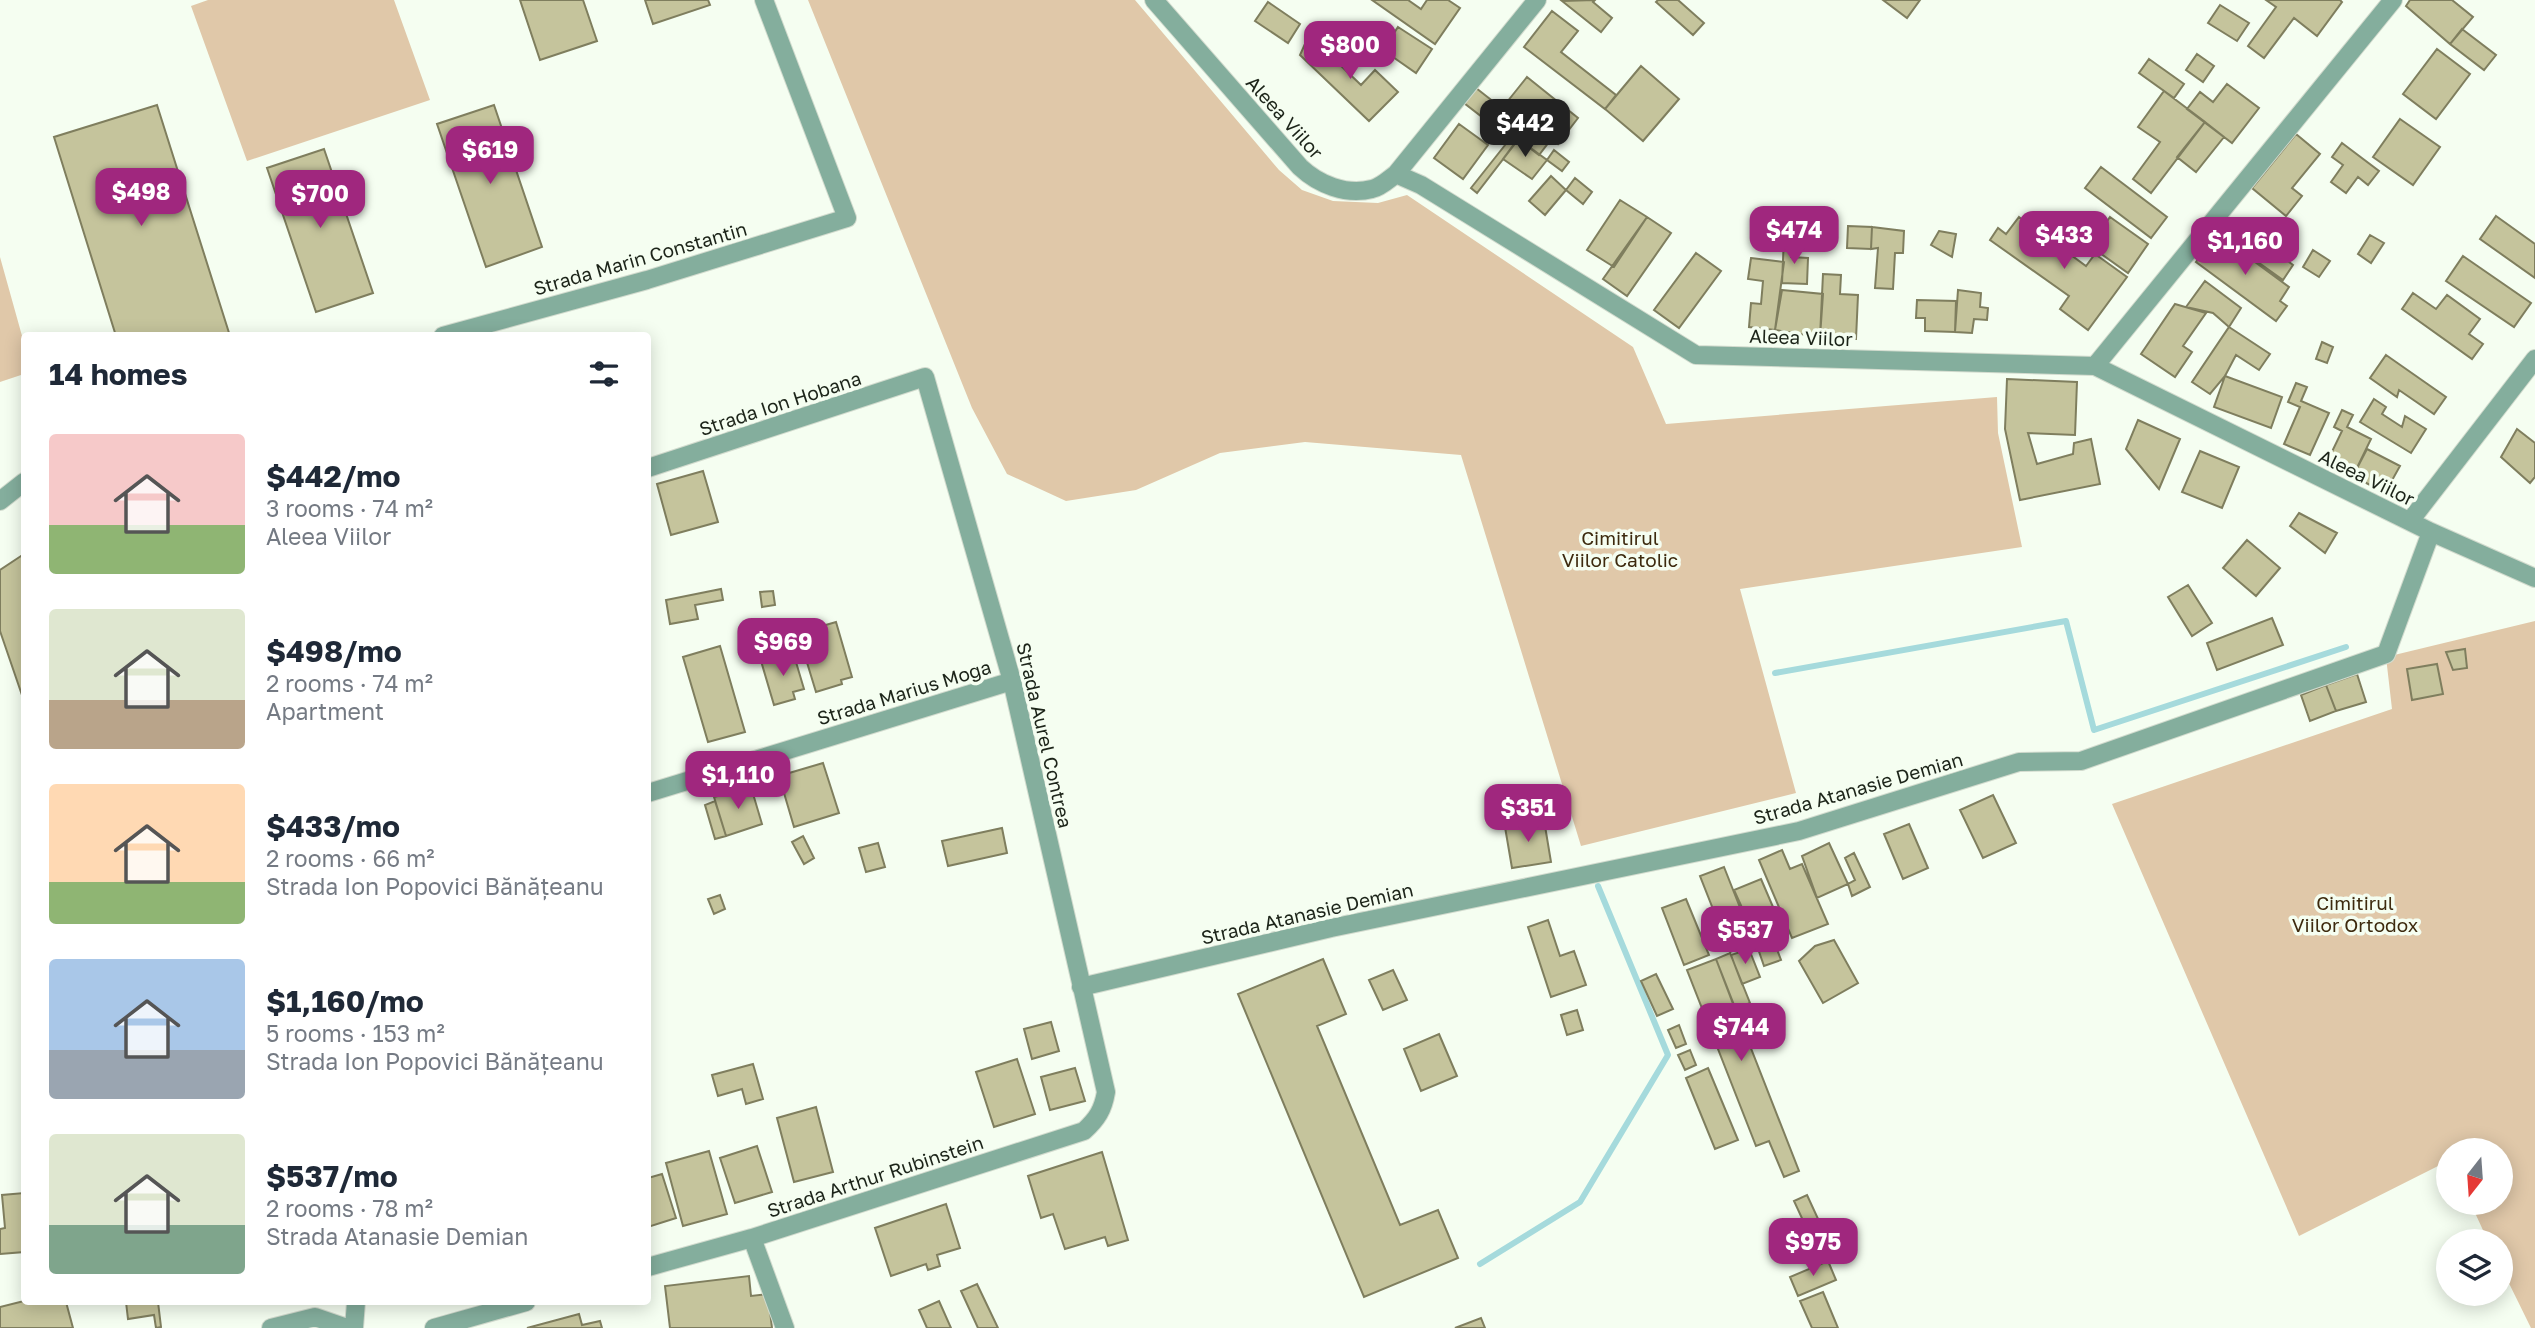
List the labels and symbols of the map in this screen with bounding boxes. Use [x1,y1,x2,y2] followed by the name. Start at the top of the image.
[1309,22,1391,81] pin: $800
[1242,71,1329,164] street label: Aleea Viilor
[1484,100,1566,159] pin: $442
[449,127,531,186] pin: $619
[100,168,182,228] pin: $498
[279,170,361,230] pin: $700
[1753,206,1835,266] pin: $474
[2023,212,2105,271] pin: $433
[531,217,749,299] street label: Strada Marin Constantin
[2188,218,2302,277] pin: $1,160
[1749,324,1854,350] street label: Aleea Viilor
[696,366,864,440] street label: Strada Ion Hobana
[2315,444,2419,510] street label: Aleea Viilor
[1562,526,1678,571] park label: Cimitirul Viilor Catolic
[742,618,824,678] pin: $969
[1012,640,1078,830] street label: Strada Aurel Contrea
[814,655,994,729] street label: Strada Marius Moga
[1751,747,1965,829] street label: Strada Atanasie Demian
[681,752,795,811] pin: $1,110
[1487,784,1569,844] pin: $351
[1199,877,1415,949] street label: Strada Atanasie Demian
[2292,891,2418,936] park label: Cimitirul Viilor Ortodox
[1704,906,1786,966] pin: $537
[1700,1004,1782,1063] pin: $744
[764,1130,986,1222] street label: Strada Arthur Rubinstein
[2436,1138,2513,1214] north arrow
[1772,1218,1854,1278] pin: $975

